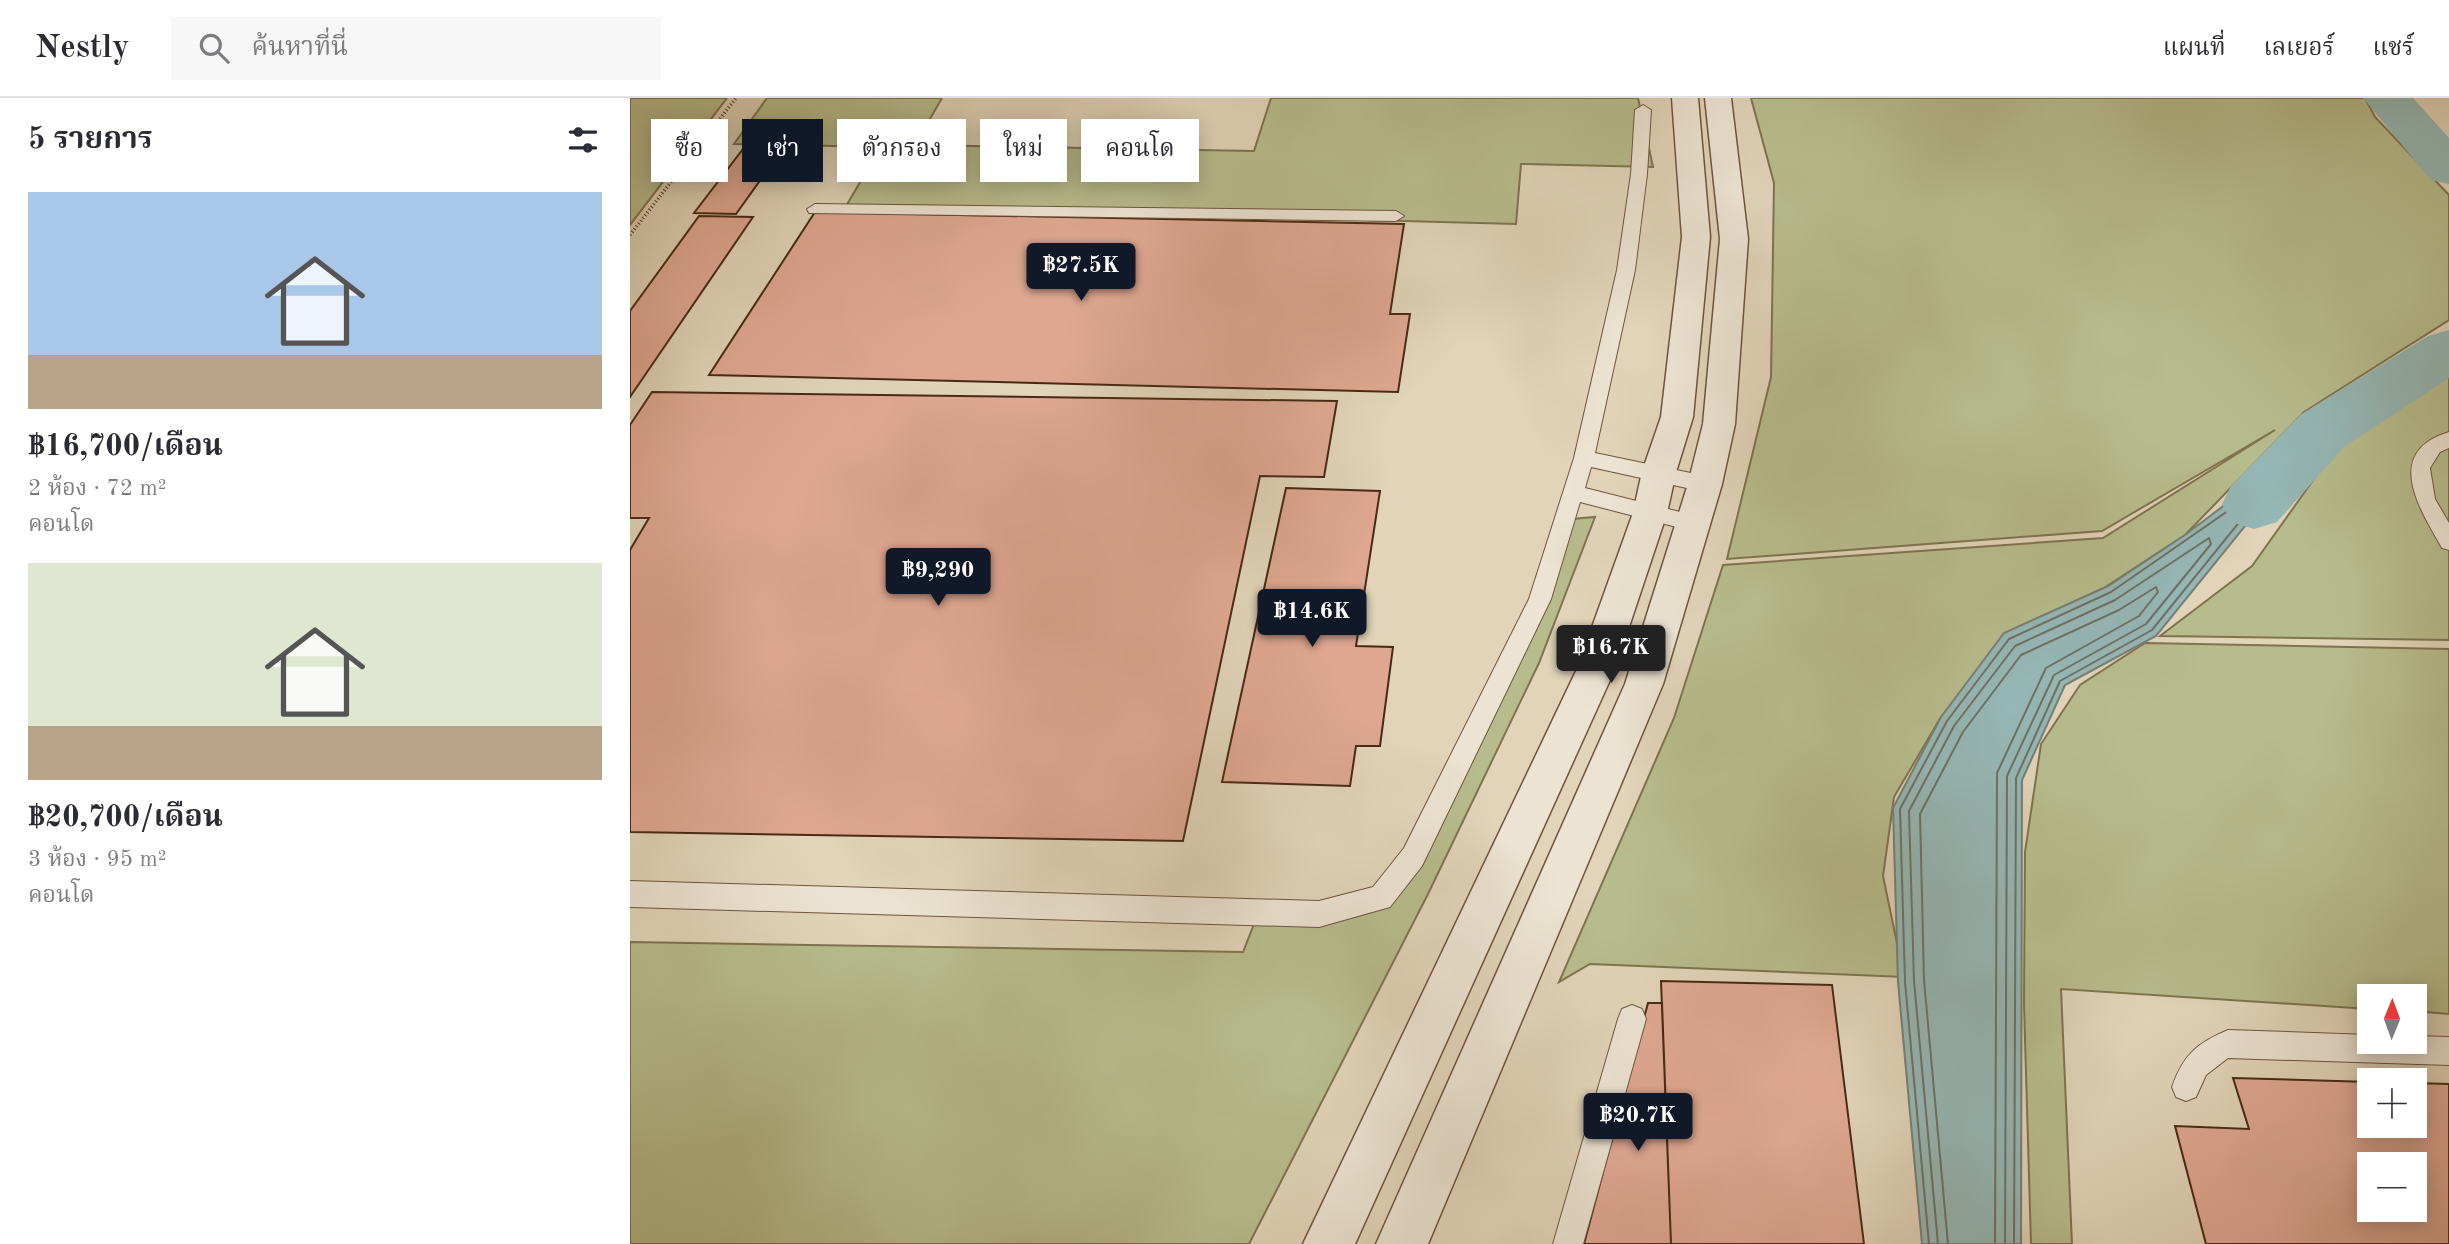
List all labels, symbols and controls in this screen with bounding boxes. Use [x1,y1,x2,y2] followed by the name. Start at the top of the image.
[171,17,661,80] search box
[195,29,233,67] icon: search
[35,32,129,65] text: Nestly
[251,35,348,61] text: ค้นหาที่นี่
[2163,37,2226,61] text: แผนที่
[2264,37,2335,61] text: เลเยอร์
[2373,37,2414,61] text: แชร์
[651,119,728,182] chip: ซื้อ
[742,119,823,182] chip: เช่า
[837,119,966,182] chip: ตัวกรอง
[980,119,1067,182] chip: ใหม่
[1081,119,1199,182] chip: คอนโด
[564,121,602,159] icon: filters
[28,125,153,155] text: 5 รายการ
[252,238,378,364] icon: home
[1024,244,1138,303] pin: ฿27.5K
[1042,254,1120,277] text: ฿27.5K
[28,432,223,462] text: ฿16,700/เดือน
[28,477,167,500] text: 2 ห้อง · 72 m²
[28,513,95,536] text: คอนโด
[881,548,995,608] pin: ฿9,290
[902,559,974,582] text: ฿9,290
[1255,589,1369,649] pin: ฿14.6K
[1273,600,1351,623] text: ฿14.6K
[252,609,378,735] icon: home
[1554,626,1668,685] pin: ฿16.7K
[1572,636,1650,659] text: ฿16.7K
[28,803,223,833] text: ฿20,700/เดือน
[28,848,167,871] text: 3 ห้อง · 95 m²
[28,884,95,907] text: คอนโด
[2357,984,2427,1054] north arrow
[2357,984,2427,1222] map controls
[2357,1068,2427,1138] button: +
[1581,1094,1695,1153] pin: ฿20.7K
[1599,1104,1677,1127] text: ฿20.7K
[2357,1152,2427,1222] button: −

